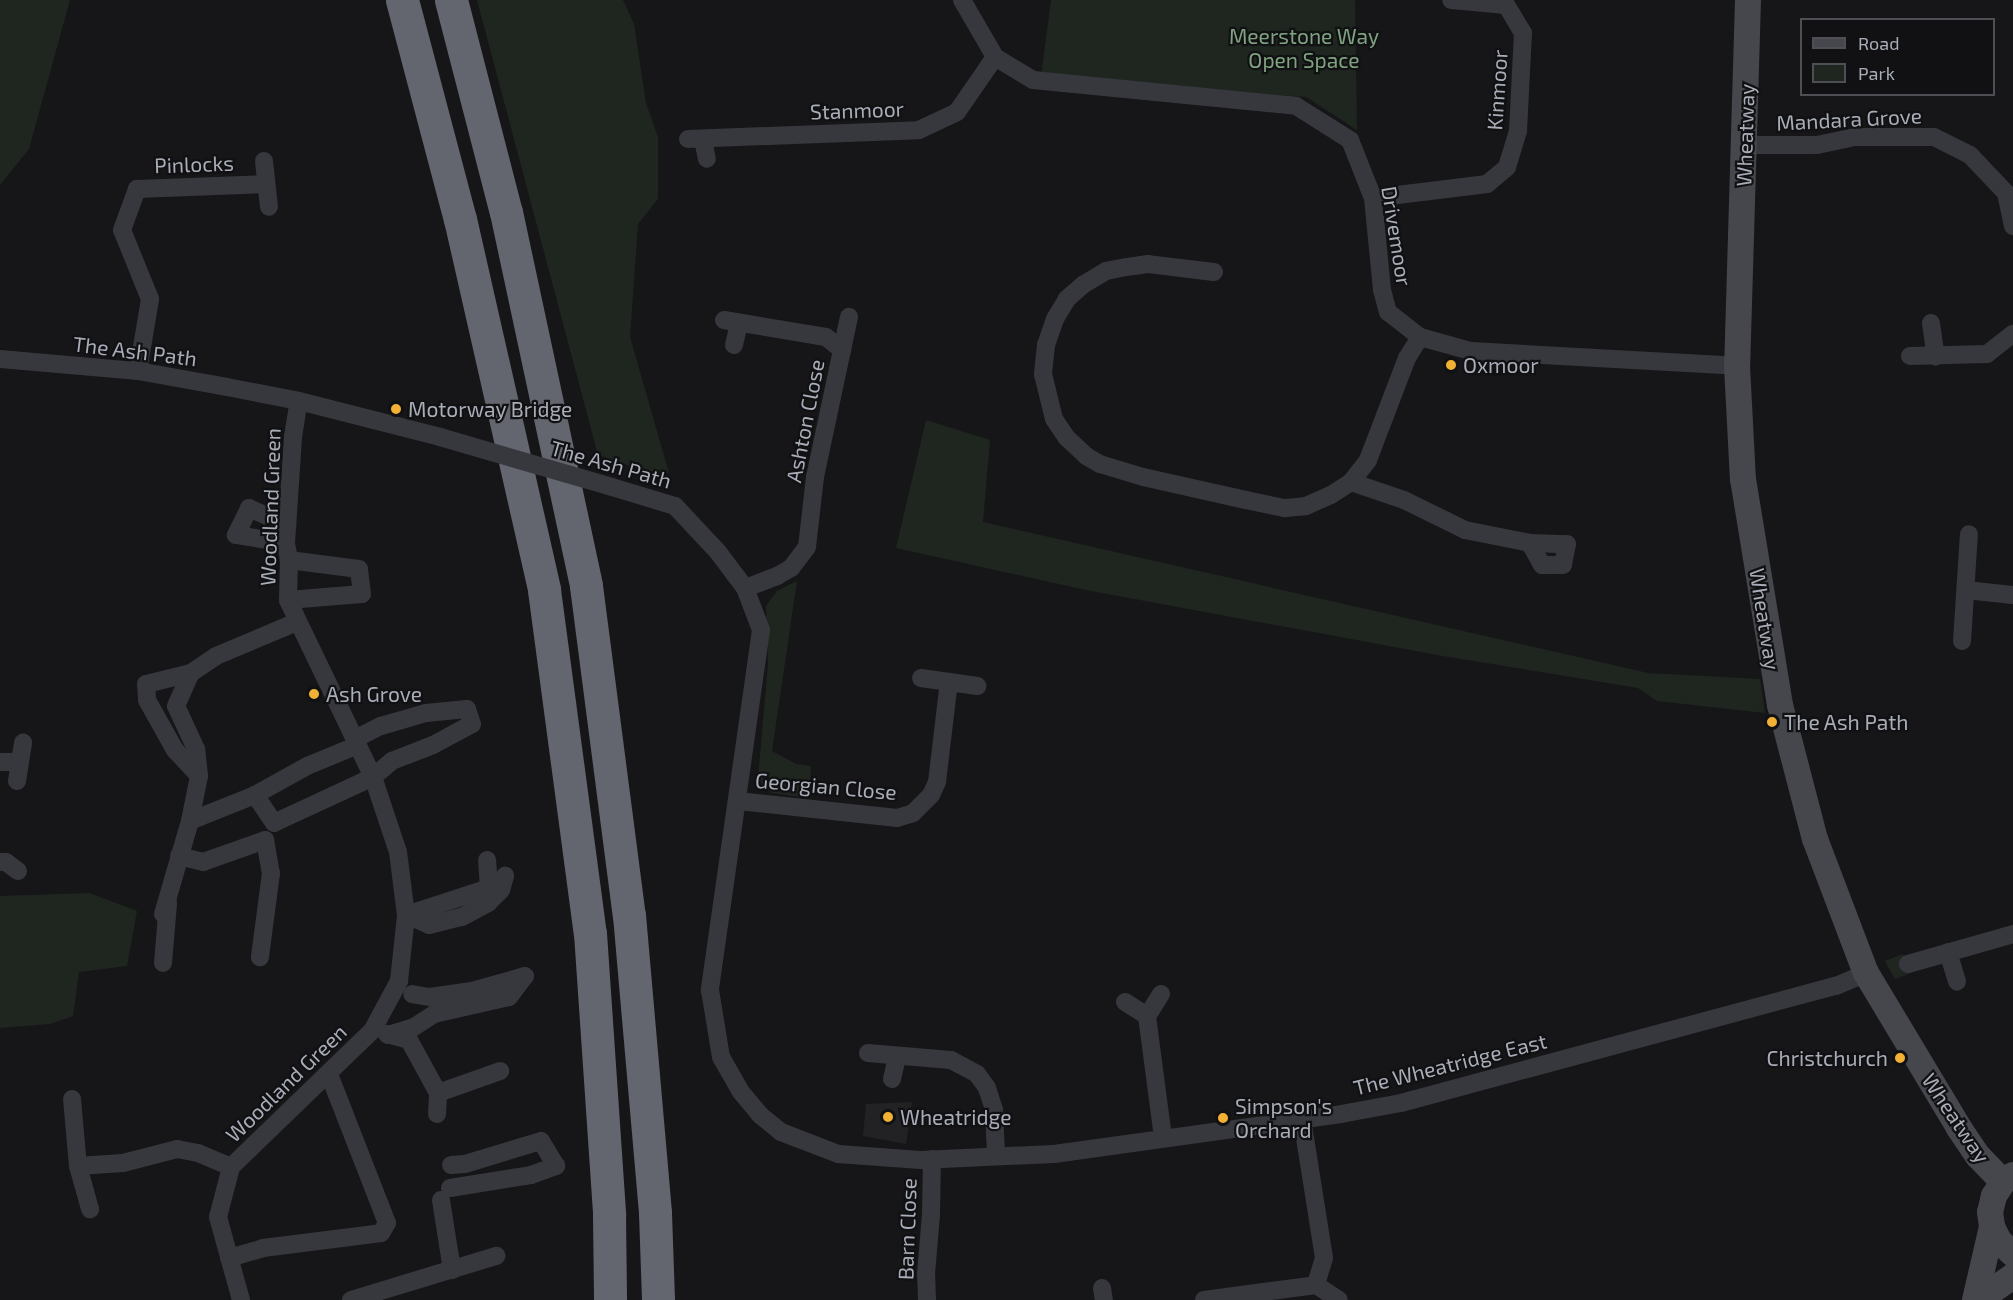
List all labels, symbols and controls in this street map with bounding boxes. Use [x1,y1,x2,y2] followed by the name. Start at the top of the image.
[1800,18,1995,96] legend
[1229,23,1379,73] park label: Meerstone Way Open Space
[1858,32,1899,54] text: Road
[1482,49,1512,131] street label: Kinmoor
[1858,62,1895,84] text: Park
[1731,83,1759,187] street label: Wheatway
[810,96,904,124] street label: Stanmoor
[1776,103,1922,135] street label: Mandara Grove
[154,150,234,178] street label: Pinlocks
[1377,184,1417,288] street label: Drivemoor
[71,331,199,371] street label: The Ash Path
[1463,352,1539,378] place label: Oxmoor
[781,357,829,485] street label: Ashton Close
[1444,358,1458,372] marker: Oxmoor
[408,396,573,422] place label: Motorway Bridge
[389,402,403,416] marker: Motorway Bridge
[255,428,285,586] street label: Woodland Green
[547,435,675,493] street label: The Ash Path
[1745,566,1785,672] street label: Wheatway
[326,681,422,707] place label: Ash Grove
[307,687,321,701] marker: Ash Grove
[1784,709,1909,735] place label: The Ash Path
[1765,715,1779,729] marker: The Ash Path
[754,767,898,805] street label: Georgian Close
[220,1019,352,1147] street label: Woodland Green
[1351,1028,1549,1100] street label: The Wheatridge East
[1766,1045,1888,1071] place label: Christchurch
[1893,1051,1907,1065] marker: Christchurch
[1917,1068,1995,1168] street label: Wheatway
[1235,1093,1332,1143] place label: Simpson's Orchard
[900,1104,1011,1130] place label: Wheatridge
[881,1110,895,1124] marker: Wheatridge
[1216,1111,1230,1125] marker: Simpson's Orchard
[893,1178,921,1280] street label: Barn Close

